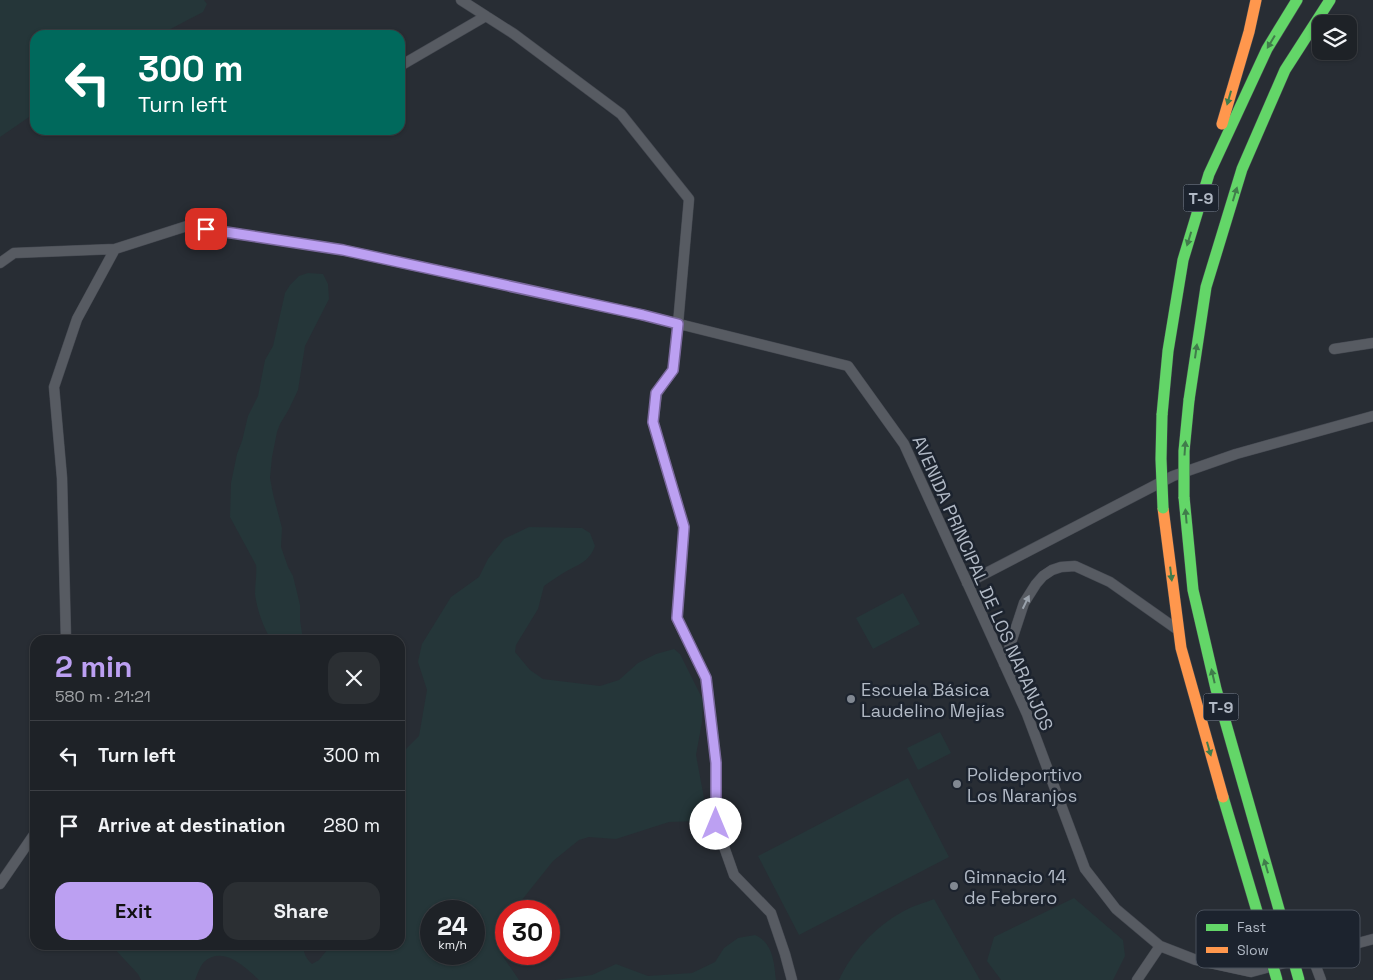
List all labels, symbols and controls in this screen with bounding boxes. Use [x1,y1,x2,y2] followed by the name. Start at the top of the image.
[1312,15,1357,60] map controls
[1312,15,1357,60] button: layers
[1267,35,1276,48] one-way arrow
[138,47,243,91] text: 300 m
[55,50,120,115] icon: left
[138,90,228,118] text: Turn left
[1225,90,1233,105] one-way arrow
[1184,184,1218,212] road number: T-9
[1231,186,1239,201] one-way arrow
[185,208,227,250] pin
[192,215,220,243] icon: arrive
[1184,232,1192,247] one-way arrow
[1192,343,1200,359] one-way arrow
[907,432,1059,734] street label: AVENIDA PRINCIPAL DE LOS NARANJOS
[1181,440,1189,456] one-way arrow
[1181,508,1189,524] one-way arrow
[1167,566,1175,582] one-way arrow
[1022,595,1030,609] one-way arrow
[55,647,133,686] text: 2 min
[328,652,380,704] button: close
[1209,669,1217,684] one-way arrow
[861,678,1005,722] place label: Escuela Básica Laudelino Mejías
[55,686,151,707] text: 580 m · 21:21
[845,693,857,705] marker: Escuela Básica Laudelino Mejías
[1204,694,1238,720] road number: T-9
[55,742,83,770] icon: left
[1205,742,1213,757] one-way arrow
[98,743,176,768] text: Turn left
[323,743,380,768] text: 300 m
[967,763,1082,807] place label: Polideportivo Los Naranjos
[951,778,963,790] marker: Polideportivo Los Naranjos
[689,797,741,849] position arrow
[55,812,83,840] icon: arrive
[98,813,286,838] text: Arrive at destination
[323,813,380,838] text: 280 m
[1262,859,1270,874] one-way arrow
[964,865,1067,909] place label: Gimnacio 14 de Febrero
[948,880,960,892] marker: Gimnacio 14 de Febrero
[55,882,213,940] button: Exit
[223,882,380,940] button: Share
[495,900,560,965] speed limit sign: 30
[437,910,468,942] text: 24
[1196,910,1360,968] legend
[1237,918,1266,936] text: Fast
[438,937,467,953] text: km/h
[1237,941,1269,959] text: Slow

